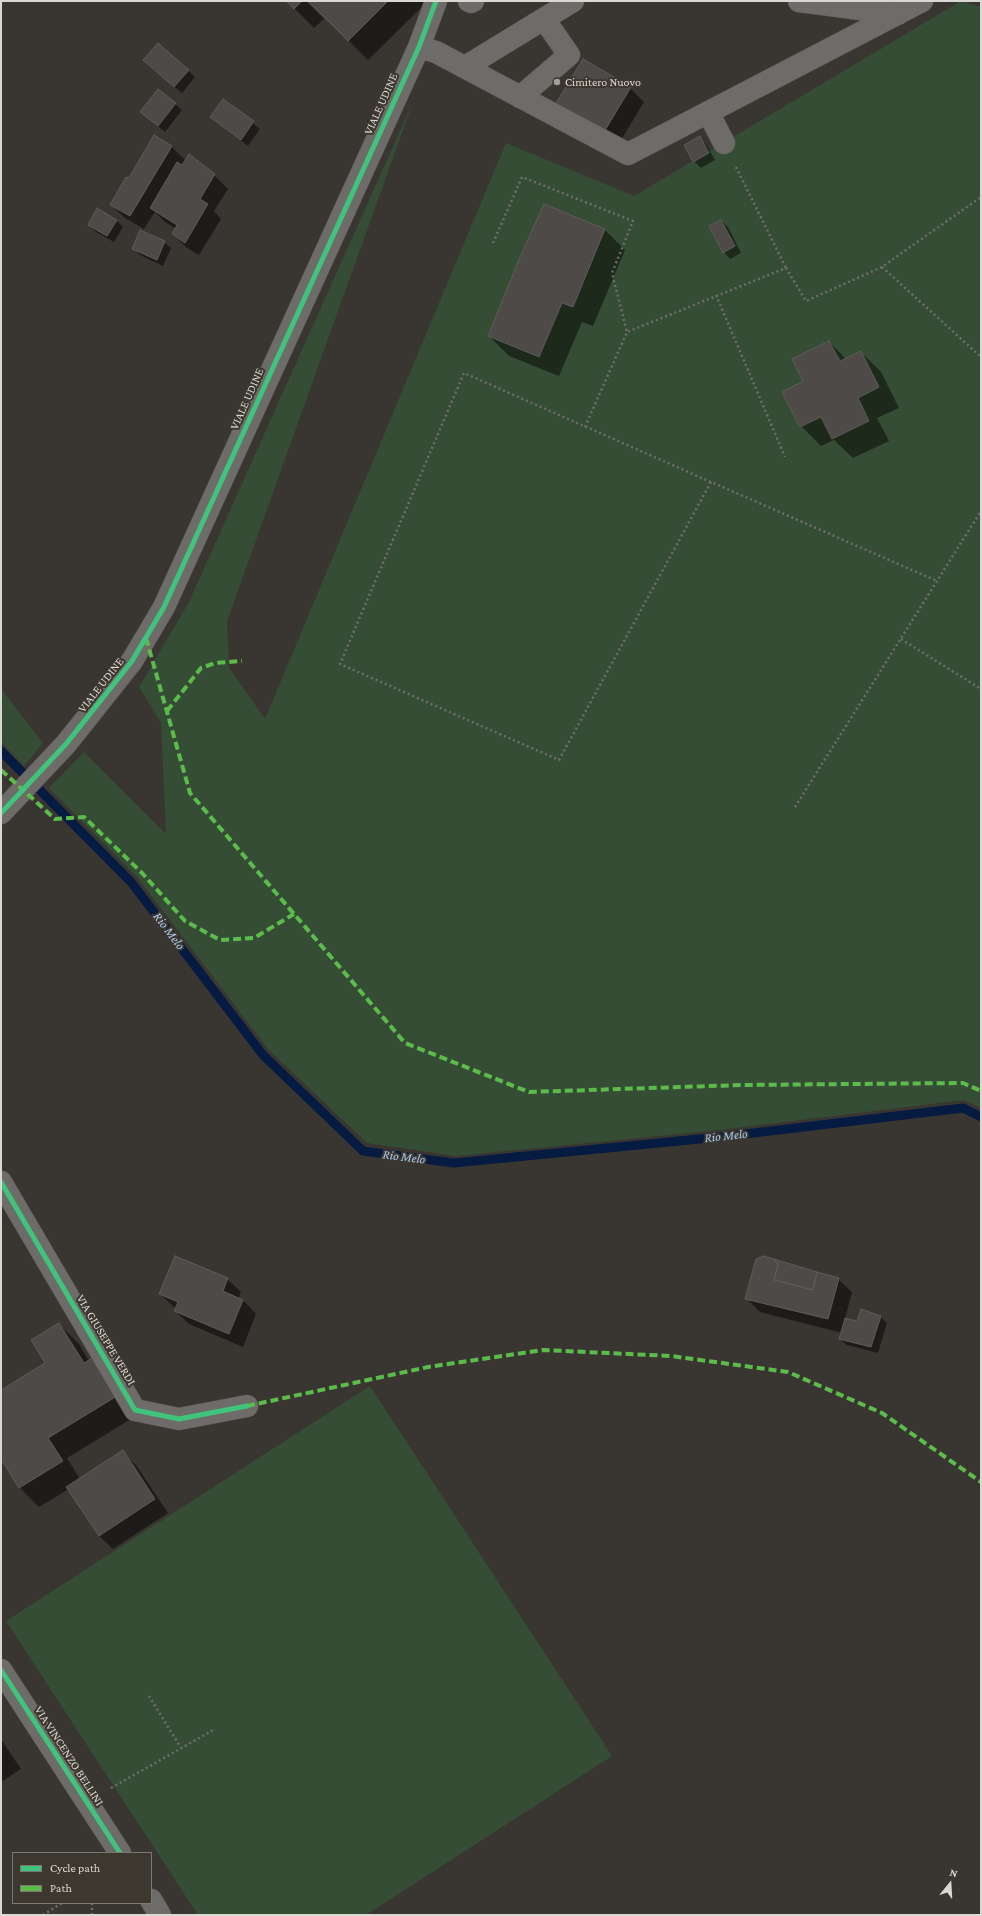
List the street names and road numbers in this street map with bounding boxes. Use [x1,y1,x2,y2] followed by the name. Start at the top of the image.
[361,71,401,137] street label: VIALE UDINE
[227,366,267,432] street label: VIALE UDINE
[75,655,127,715] street label: VIALE UDINE
[73,1292,139,1388] street label: VIA GIUSEPPE VERDI
[31,1703,107,1809] street label: VIA VINCENZO BELLINI

